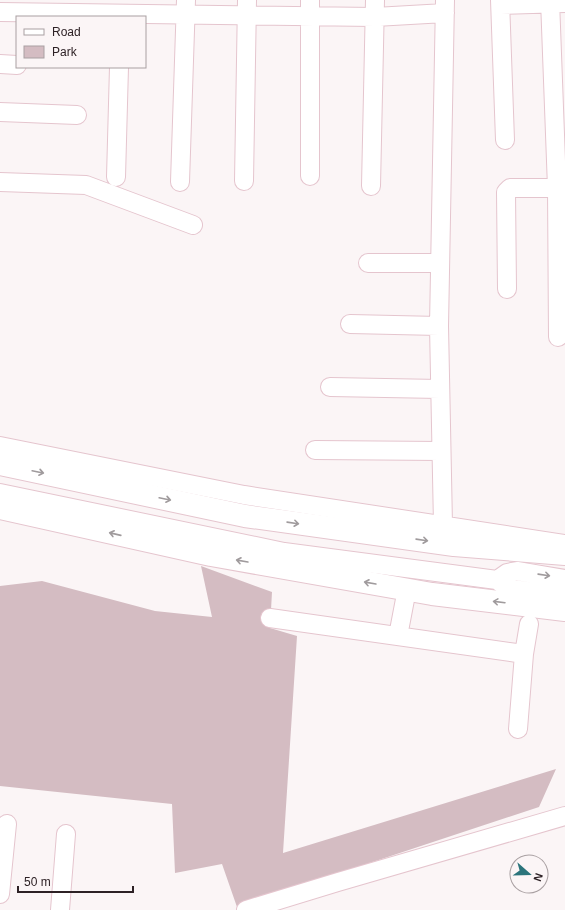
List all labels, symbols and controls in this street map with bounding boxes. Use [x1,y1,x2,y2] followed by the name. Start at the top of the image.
[16,16,146,68] legend
[52,25,81,39] text: Road
[52,45,78,59] text: Park
[31,469,44,477] one-way arrow
[158,496,171,504] one-way arrow
[286,519,299,527] one-way arrow
[109,529,122,537] one-way arrow
[415,536,428,544] one-way arrow
[236,557,249,565] one-way arrow
[537,571,550,579] one-way arrow
[364,579,377,587] one-way arrow
[492,598,505,606] one-way arrow
[509,854,549,894] north arrow
[18,868,133,894] scale bar
[531,872,545,883] text: N
[24,875,51,889] text: 50 m

